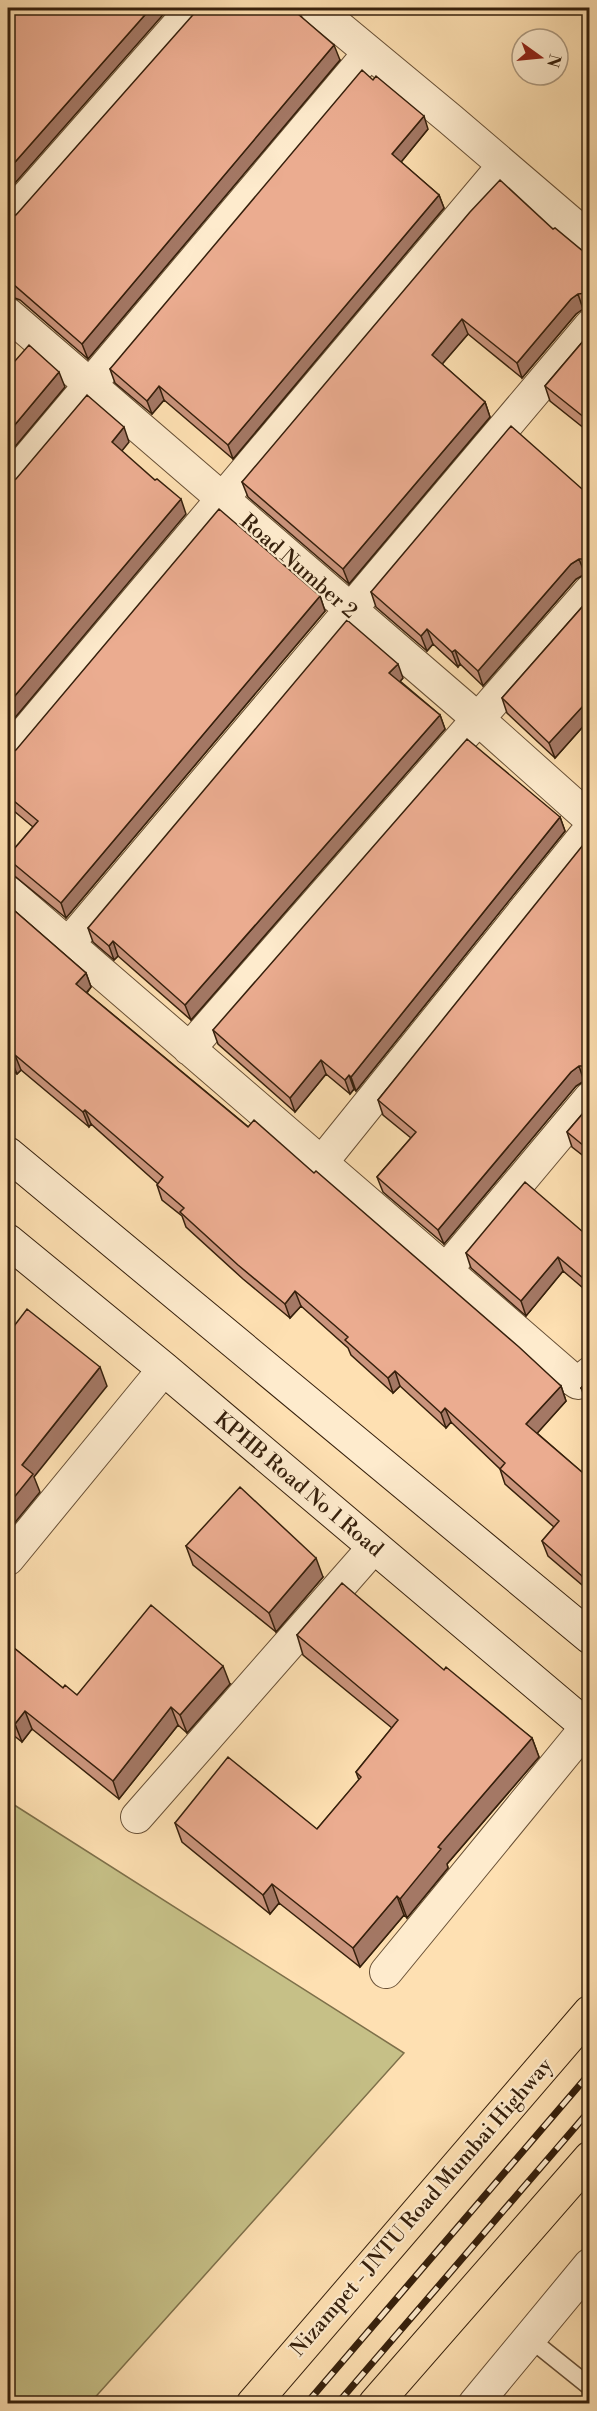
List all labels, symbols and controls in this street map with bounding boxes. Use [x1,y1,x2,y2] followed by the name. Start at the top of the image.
[510,27,570,87] north arrow
[542,52,565,70] text: N
[234,509,362,625] street label: Road Number 2
[209,1407,388,1563] street label: KPHB Road No 1 Road
[285,2053,559,2362] street label: Nizampet - JNTU Road Mumbai Highway

